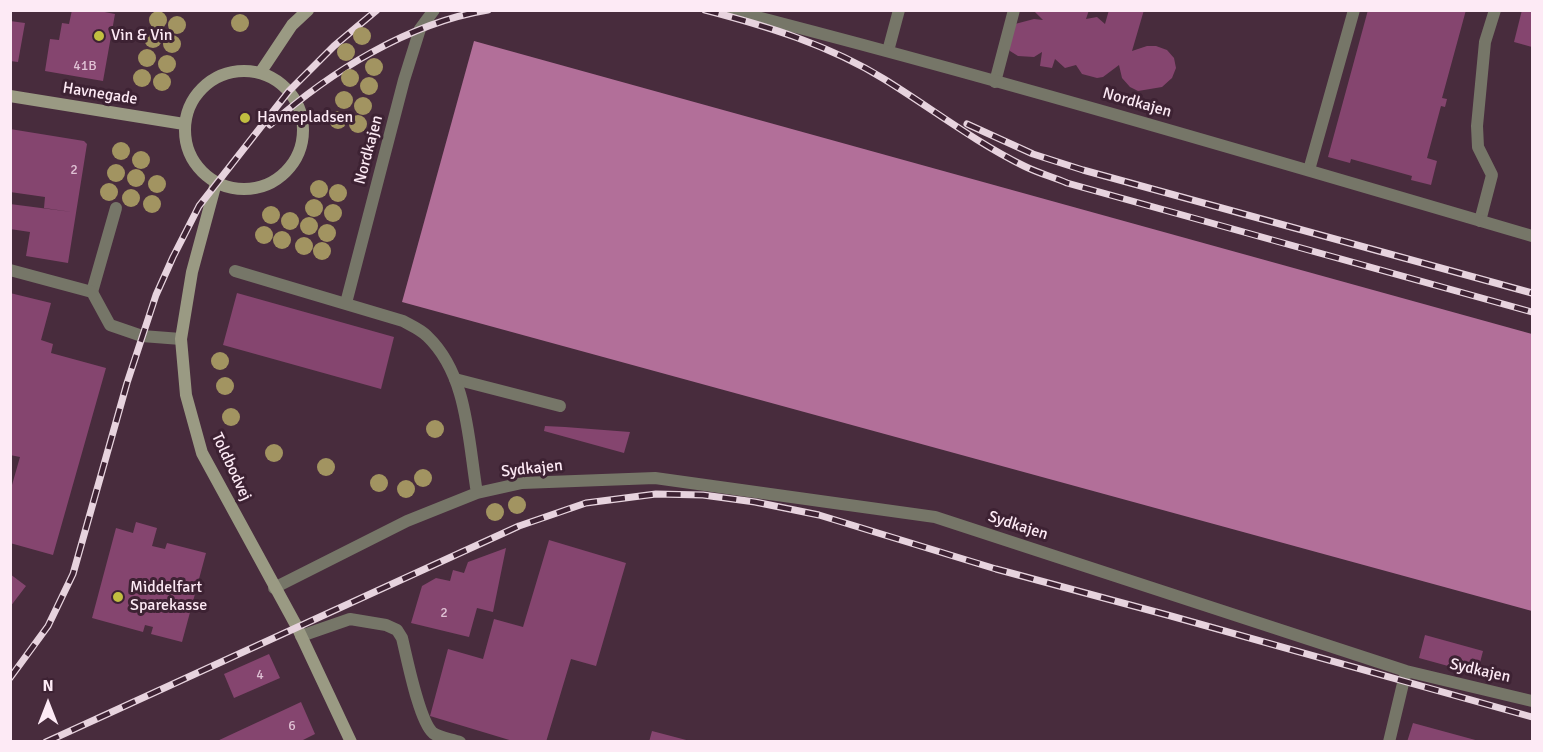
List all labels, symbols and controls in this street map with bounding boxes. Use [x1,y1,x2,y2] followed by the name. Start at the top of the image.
[111,26,173,46] place label: Vin & Vin
[92,29,106,43] marker: Vin & Vin
[73,58,97,74] house number: 41B
[61,79,139,109] street label: Havnegade
[1100,84,1174,122] street label: Nordkajen
[257,108,353,128] place label: Havnepladsen
[238,111,252,125] marker: Havnepladsen
[351,113,387,187] street label: Nordkajen
[70,162,78,178] house number: 2
[207,430,255,504] street label: Toldbodvej
[500,456,564,482] street label: Sydkajen
[986,507,1050,545] street label: Sydkajen
[130,578,207,616] place label: Middelfart Sparekasse
[111,590,125,604] marker: Middelfart Sparekasse
[440,605,448,621] house number: 2
[1448,655,1512,687] street label: Sydkajen
[256,667,264,683] house number: 4
[18,674,78,734] north arrow
[42,676,54,696] text: N
[288,718,296,734] house number: 6

